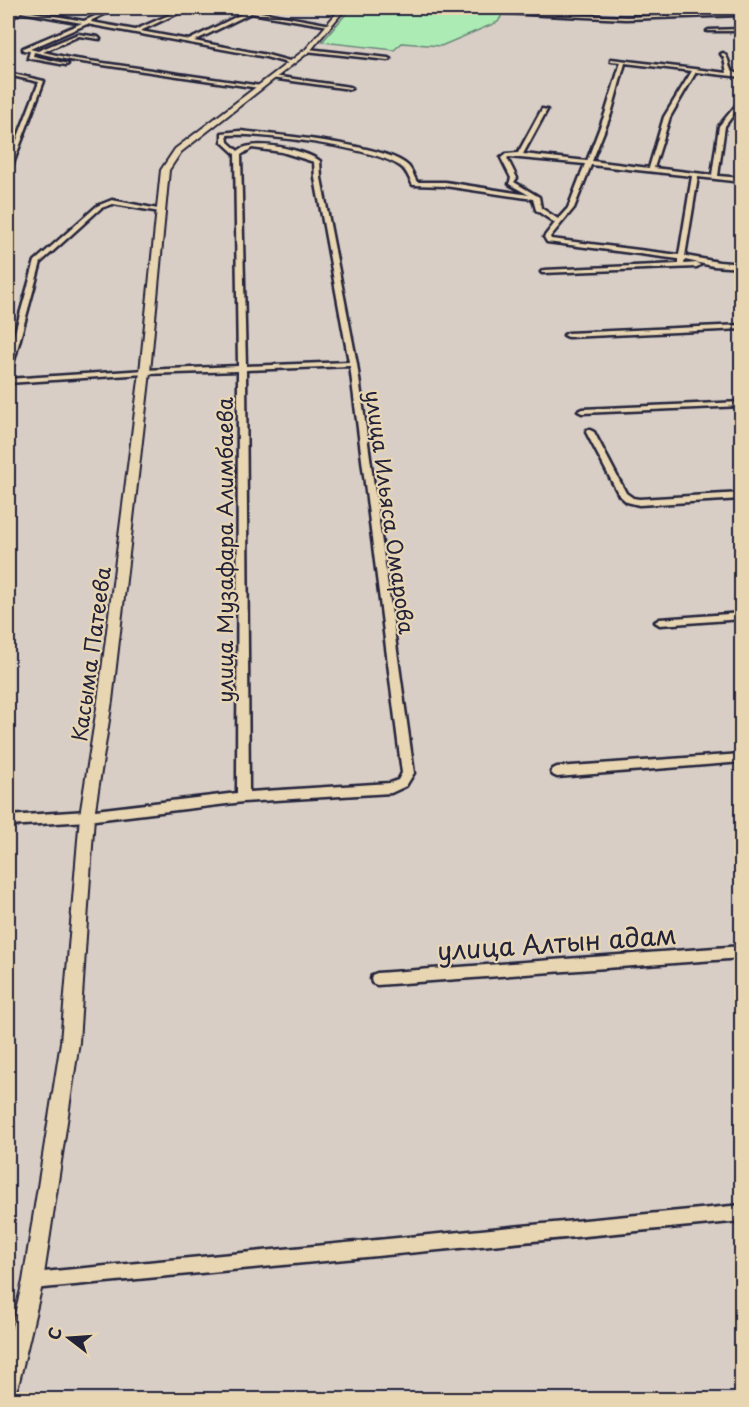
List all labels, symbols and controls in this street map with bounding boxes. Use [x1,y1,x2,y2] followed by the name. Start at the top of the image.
[358,388,424,636] street label: улица Ильяса Омарова
[208,397,240,703] street label: улица Музафара Алимбаева
[62,564,118,744] street label: Касыма Патеева
[436,914,678,970] street label: улица Алтын адам
[39,1308,99,1368] north arrow
[40,1324,67,1343] text: С

